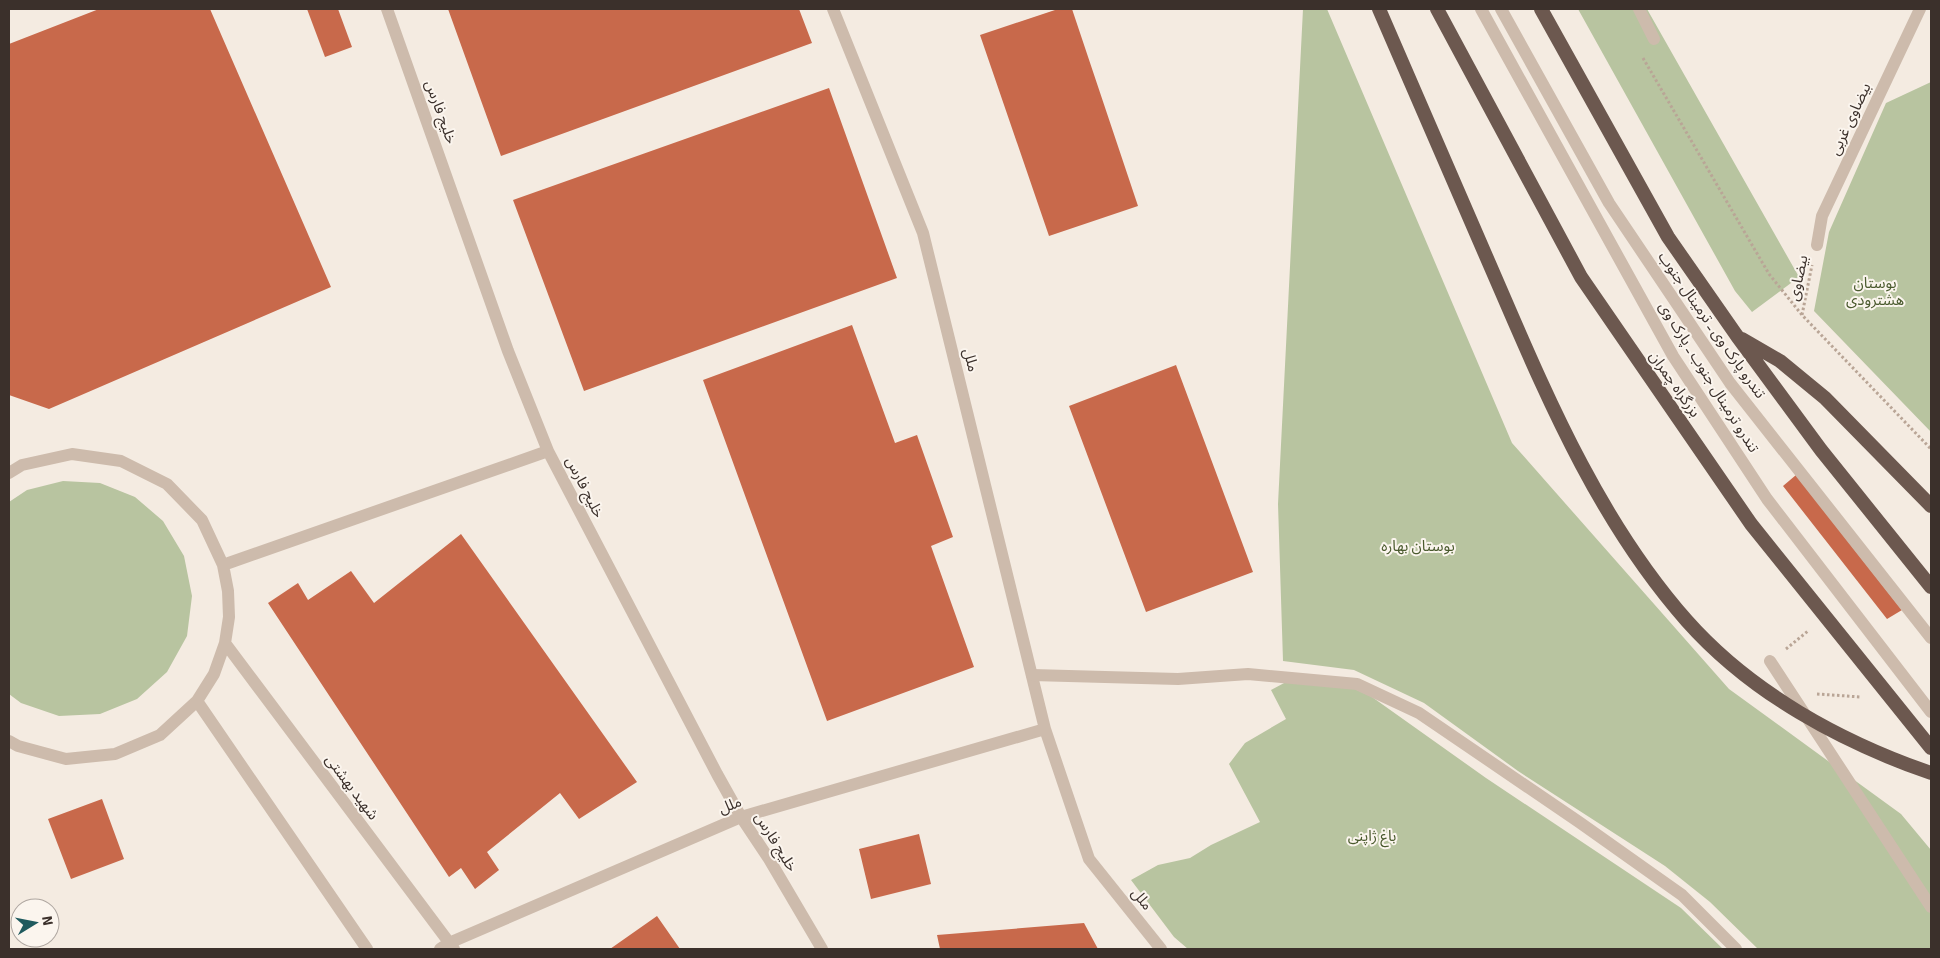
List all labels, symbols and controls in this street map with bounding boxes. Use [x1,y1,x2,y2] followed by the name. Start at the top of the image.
[418,78,461,147] street label: خلیج فارس
[1825,80,1875,158] street label: بیضاوی غربی
[1654,248,1769,402] street label: تندرو پارک وی ـ ترمینال جنوب
[1784,253,1812,303] street label: بیضاوی
[1846,274,1904,309] park label: بوستان هشترودی
[1654,298,1763,456] street label: تندرو ترمینال جنوب ـ پارک وی
[959,347,983,373] street label: ملل
[1645,348,1704,421] street label: بزرگراه چمران
[559,453,608,522] street label: خلیج فارس
[1381,537,1455,555] park label: بوستان بهاره
[322,751,383,823] street label: شهید بهشتی
[716,792,744,818] street label: ملل
[748,809,801,877] street label: خلیج فارس
[1348,827,1396,848] park label: باغ ژاپنی
[1128,884,1156,914] street label: ملل
[10,898,60,948] north arrow
[38,915,57,927] text: N

